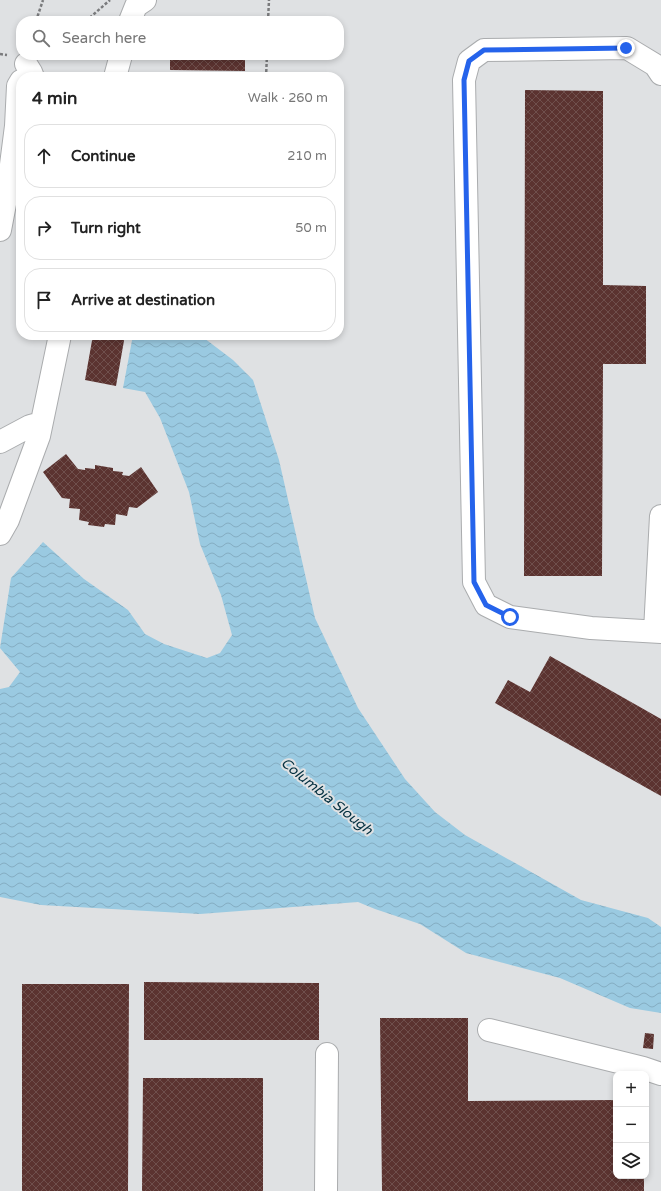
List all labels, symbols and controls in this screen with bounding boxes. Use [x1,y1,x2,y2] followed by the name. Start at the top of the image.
[16,16,344,60] search box
[30,27,52,49] icon: search
[62,29,146,47] text: Search here
[617,39,635,57] route end
[32,88,77,109] text: 4 min
[248,90,328,106] text: Walk · 260 m
[33,145,55,167] icon: ahead
[71,147,135,165] text: Continue
[287,148,327,164] text: 210 m
[33,217,55,239] icon: right
[71,219,141,237] text: Turn right
[295,220,327,236] text: 50 m
[33,289,55,311] icon: arrive
[71,291,215,309] text: Arrive at destination
[501,608,519,626] route start
[277,754,376,839] water label: Columbia Slough
[613,1071,649,1179] map controls
[613,1071,649,1107] button: +
[613,1107,649,1143] button: −
[613,1143,649,1179] button: layers

